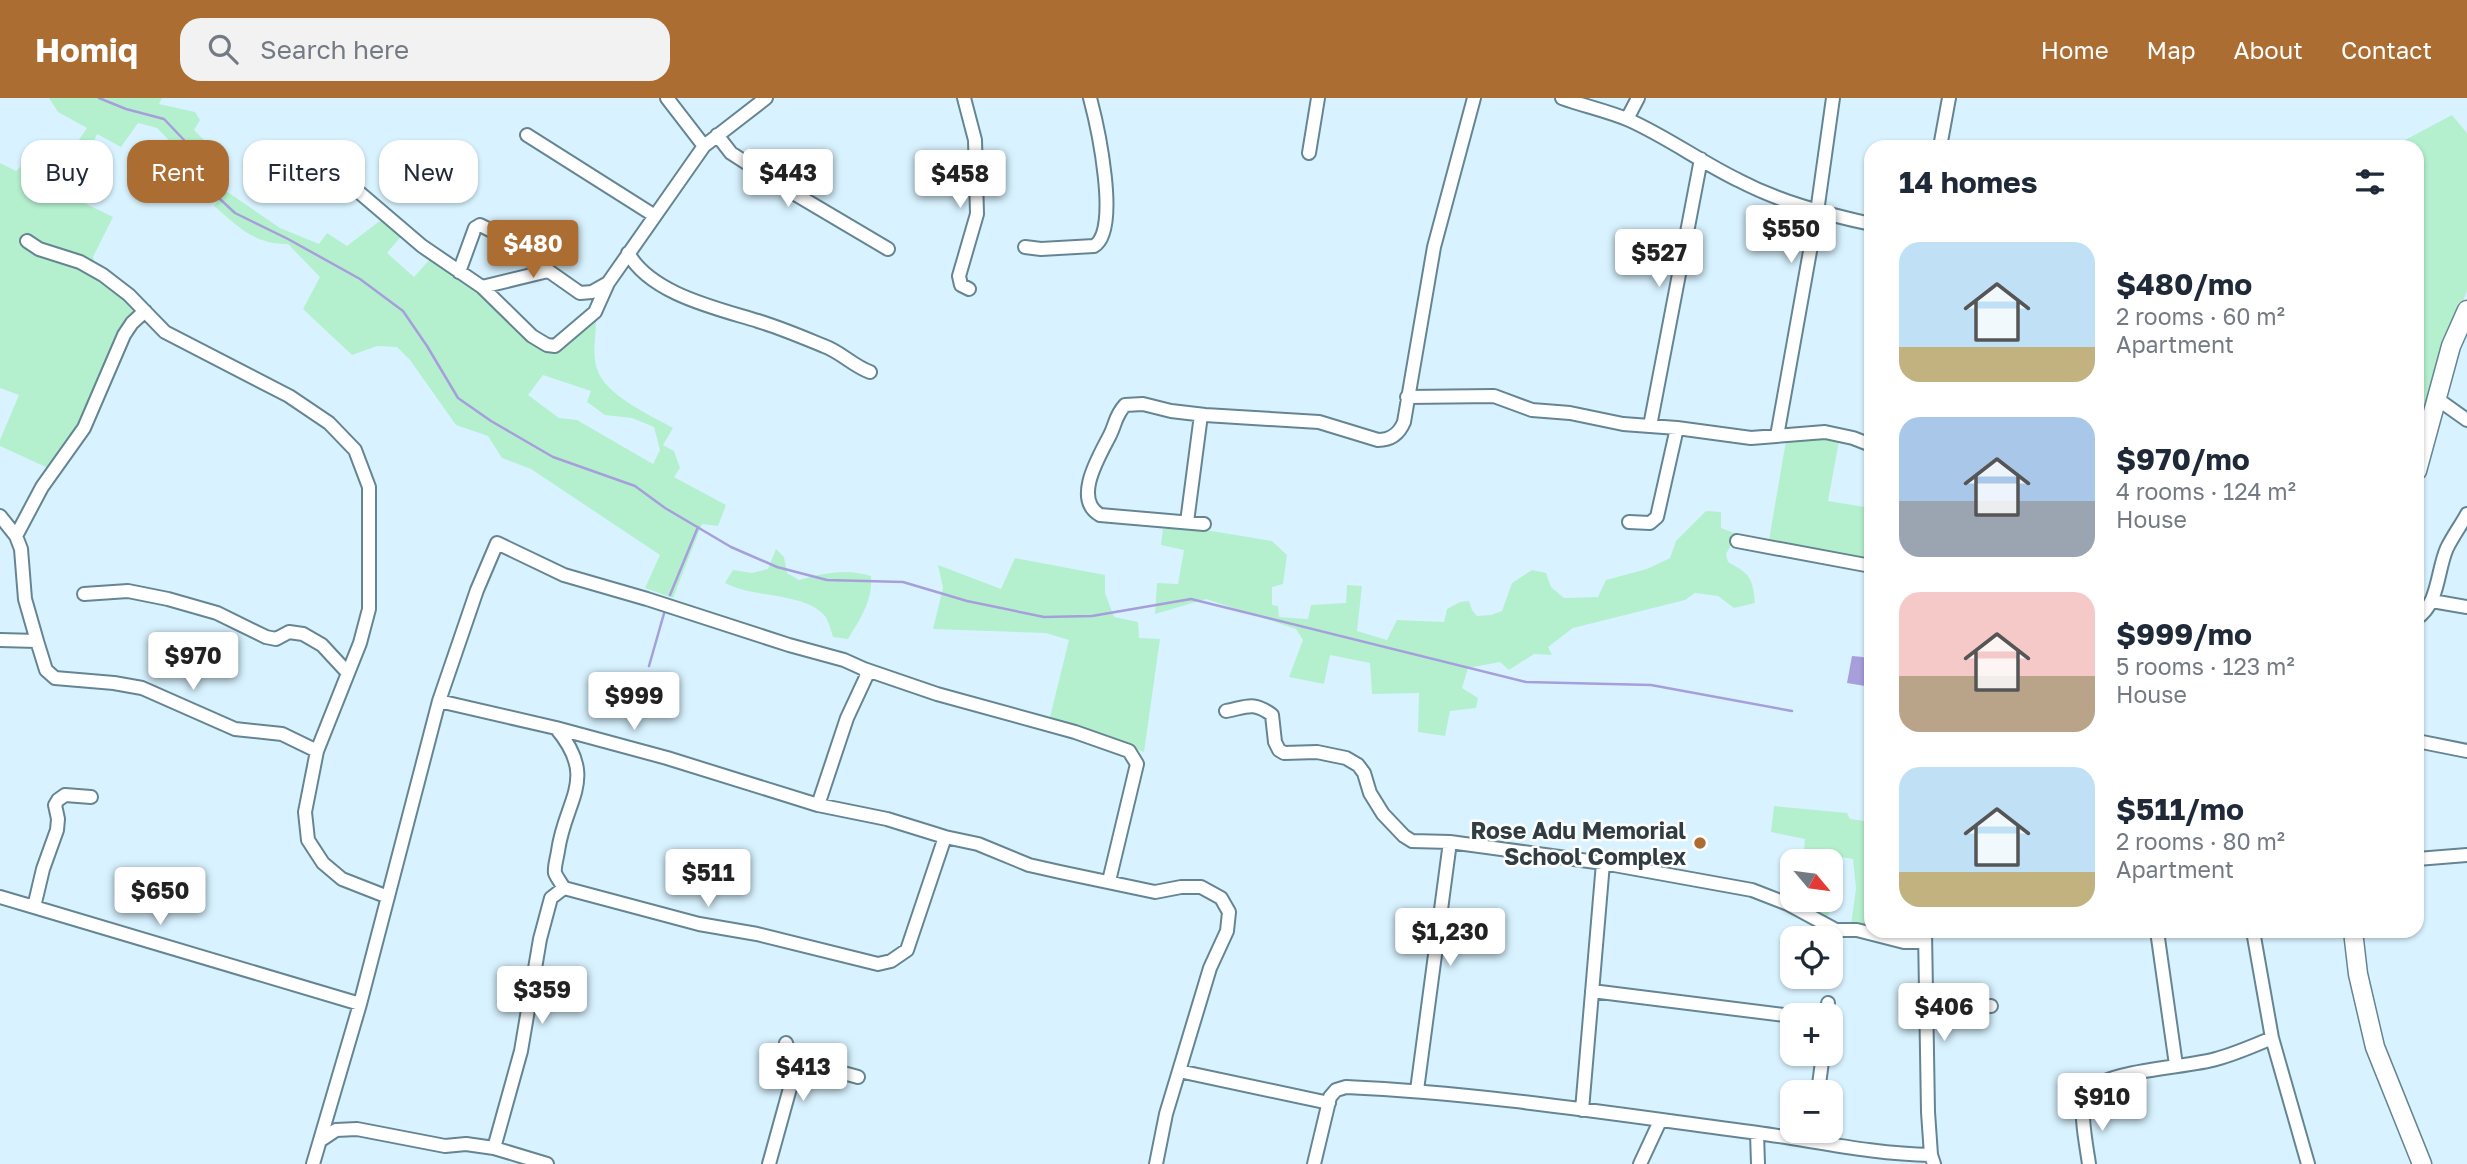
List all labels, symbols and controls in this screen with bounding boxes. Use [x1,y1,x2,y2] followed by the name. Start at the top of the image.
[180,18,670,81] search box
[35,30,138,69] text: Homiq
[204,30,242,68] icon: search
[260,34,409,65] text: Search here
[2041,35,2109,64] text: Home
[2147,35,2196,64] text: Map
[2234,35,2303,64] text: About
[2341,35,2432,64] text: Contact
[21,140,113,203] chip: Buy
[127,140,229,203] chip: Rent
[243,140,365,203] chip: Filters
[379,140,478,203] chip: New
[747,150,829,209] pin: $443
[919,150,1001,210] pin: $458
[759,158,817,186] text: $443
[931,159,989,187] text: $458
[2351,163,2389,201] icon: filters
[1899,164,2038,200] text: 14 homes
[1750,206,1832,265] pin: $550
[1762,214,1820,242] text: $550
[492,220,574,280] pin: $480
[503,229,563,257] text: $480
[1618,230,1700,289] pin: $527
[1631,238,1687,266] text: $527
[2116,266,2252,302] text: $480/mo
[1955,270,2039,354] icon: home
[2116,302,2285,330] text: 2 rooms · 60 m²
[2116,330,2234,358] text: Apartment
[2116,441,2250,477] text: $970/mo
[1955,445,2039,529] icon: home
[2116,477,2296,505] text: 4 rooms · 124 m²
[2116,505,2187,533] text: House
[2116,616,2252,652] text: $999/mo
[1955,620,2039,704] icon: home
[152,632,234,692] pin: $970
[164,641,222,669] text: $970
[2116,652,2295,680] text: 5 rooms · 123 m²
[593,672,675,732] pin: $999
[2116,680,2187,708] text: House
[604,681,664,709] text: $999
[2116,791,2244,827] text: $511/mo
[1955,795,2039,879] icon: home
[1470,816,1687,870] place label: Rose Adu Memorial School Complex
[2116,827,2285,855] text: 2 rooms · 80 m²
[1692,835,1708,851] marker: Rose Adu Memorial School Complex
[1780,849,1843,912] north arrow
[1780,849,1843,1143] map controls
[667,850,749,909] pin: $511
[2116,855,2234,883] text: Apartment
[681,858,735,886] text: $511
[119,868,201,927] pin: $650
[131,876,190,904] text: $650
[1393,908,1507,968] pin: $1,230
[1411,917,1489,945] text: $1,230
[1780,926,1843,989] button: locate
[501,967,583,1026] pin: $359
[513,975,571,1003] text: $359
[1903,984,1985,1043] pin: $406
[1914,992,1974,1020] text: $406
[1780,1003,1843,1066] button: +
[762,1044,844,1103] pin: $413
[775,1052,831,1080] text: $413
[2061,1074,2143,1133] pin: $910
[1780,1080,1843,1143] button: −
[2074,1082,2130,1110] text: $910

